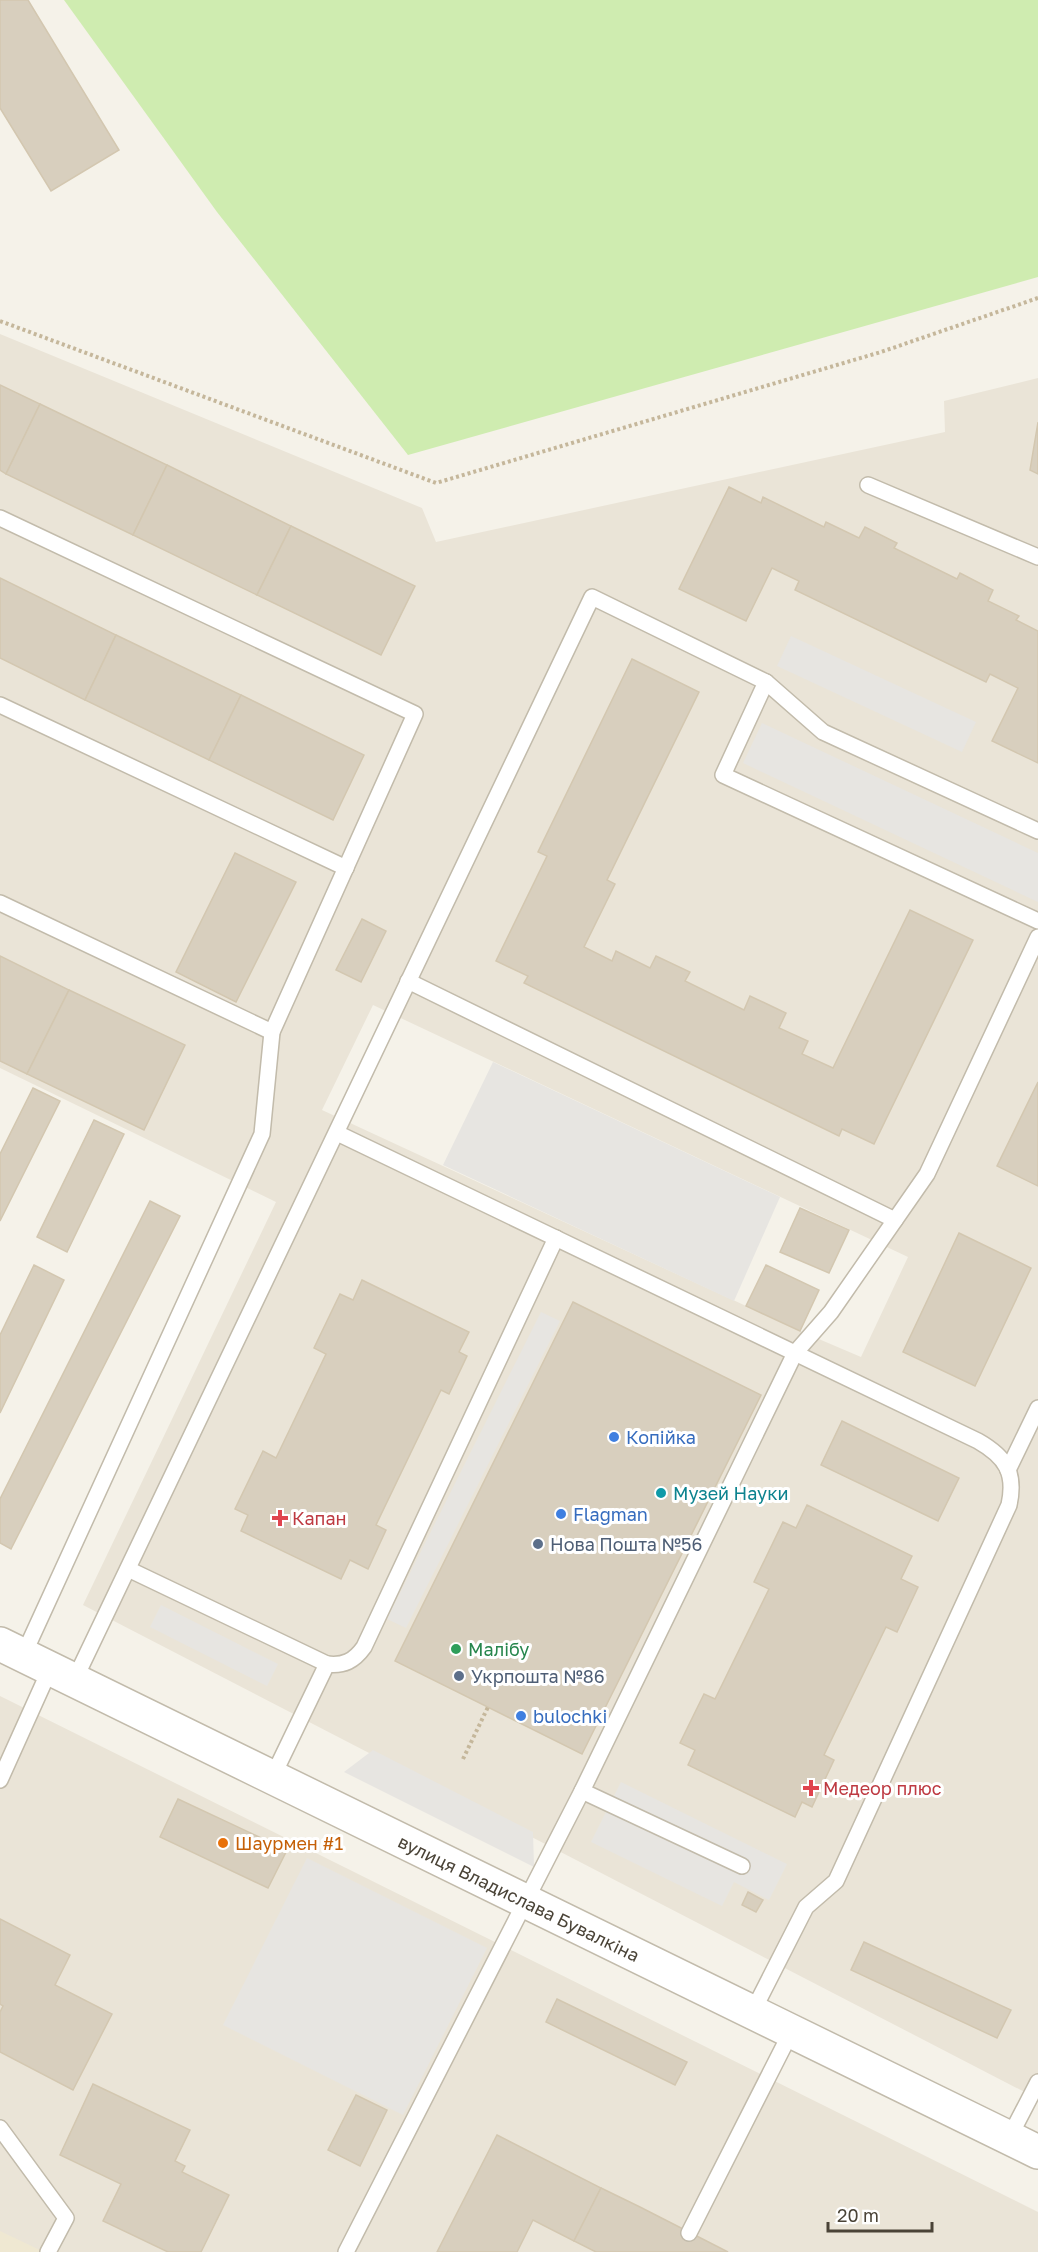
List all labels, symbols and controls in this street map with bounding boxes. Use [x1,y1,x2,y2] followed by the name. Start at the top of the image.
[626,1426,696,1448] place label: Копійка
[607,1430,621,1444] marker: Копійка
[673,1482,788,1504] place label: Музей Науки
[654,1486,668,1500] marker: Музей Науки
[573,1503,648,1525] place label: Flagman
[292,1507,347,1529] place label: Капан
[554,1507,568,1521] marker: Flagman
[273,1511,287,1525] marker: Капан
[550,1533,702,1555] place label: Нова Пошта №56
[531,1537,545,1551] marker: Нова Пошта №56
[468,1638,529,1660] place label: Малiбу
[449,1642,463,1656] marker: Малiбу
[471,1665,605,1687] place label: Укрпошта №86
[452,1669,466,1683] marker: Укрпошта №86
[533,1705,607,1727] place label: bulochki
[514,1709,528,1723] marker: bulochki
[823,1777,942,1799] place label: Медеор плюс
[804,1781,818,1795] marker: Медеор плюс
[395,1830,643,1966] street label: вулиця Владислава Бувалкіна
[235,1832,344,1854] place label: Шаурмен #1
[216,1836,230,1850] marker: Шаурмен #1
[828,2195,932,2233] scale bar
[837,2204,879,2226] text: 20 m

